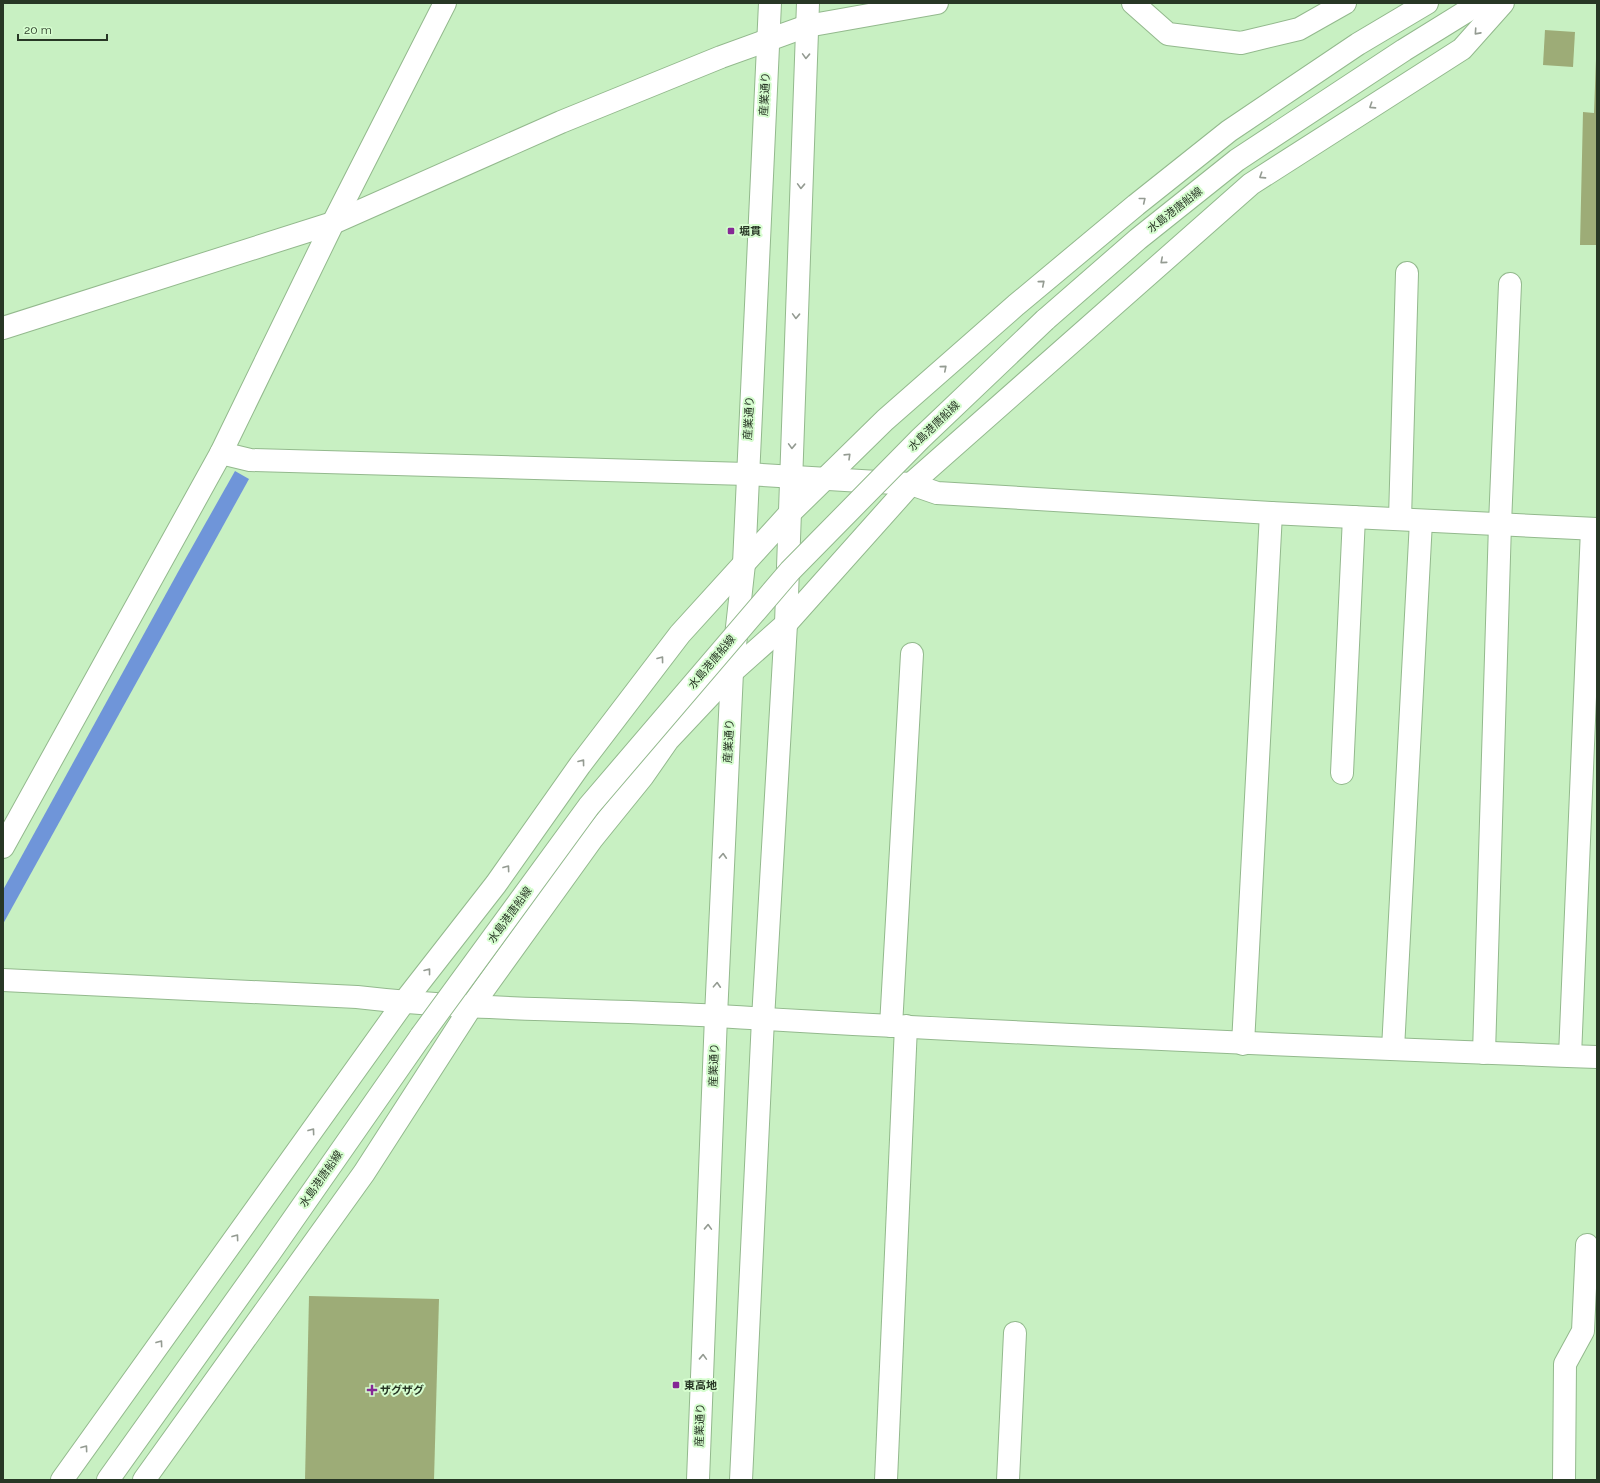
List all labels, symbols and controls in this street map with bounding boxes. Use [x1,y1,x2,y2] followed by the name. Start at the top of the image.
[18,16,107,42] scale bar
[24,23,52,37] text: 20 m
[1475,27,1482,35] one-way arrow
[802,53,810,59] one-way arrow
[757,72,773,116] street label: 産業通り
[1369,102,1376,109] one-way arrow
[1259,172,1266,179] one-way arrow
[797,183,805,189] one-way arrow
[1145,185,1205,235] street label: 水島港唐船線
[1138,198,1145,205] one-way arrow
[739,225,761,238] place label: 堀貫
[726,226,736,236] marker: 堀貫
[1161,256,1168,263] one-way arrow
[1038,281,1045,288] one-way arrow
[792,313,801,319] one-way arrow
[939,366,947,373] one-way arrow
[741,396,757,440] street label: 産業通り
[906,398,962,454] street label: 水島港唐船線
[787,443,796,449] one-way arrow
[843,453,851,461] one-way arrow
[686,633,738,691] street label: 水島港唐船線
[656,656,664,663] one-way arrow
[721,719,737,763] street label: 産業通り
[577,760,584,767] one-way arrow
[719,853,728,859] one-way arrow
[502,866,509,873] one-way arrow
[485,884,535,946] street label: 水島港唐船線
[423,969,430,976] one-way arrow
[713,982,721,988] one-way arrow
[707,1043,721,1087] street label: 産業通り
[307,1128,315,1135] one-way arrow
[297,1148,345,1210] street label: 水島港唐船線
[703,1224,712,1230] one-way arrow
[231,1234,239,1241] one-way arrow
[156,1340,163,1347] one-way arrow
[698,1354,707,1360] one-way arrow
[684,1379,717,1392] place label: 東高地
[671,1380,681,1390] marker: 東高地
[380,1384,424,1397] place label: ザグザグ
[367,1385,377,1395] marker: ザグザグ
[693,1403,707,1447] street label: 産業通り
[80,1446,87,1453] one-way arrow

